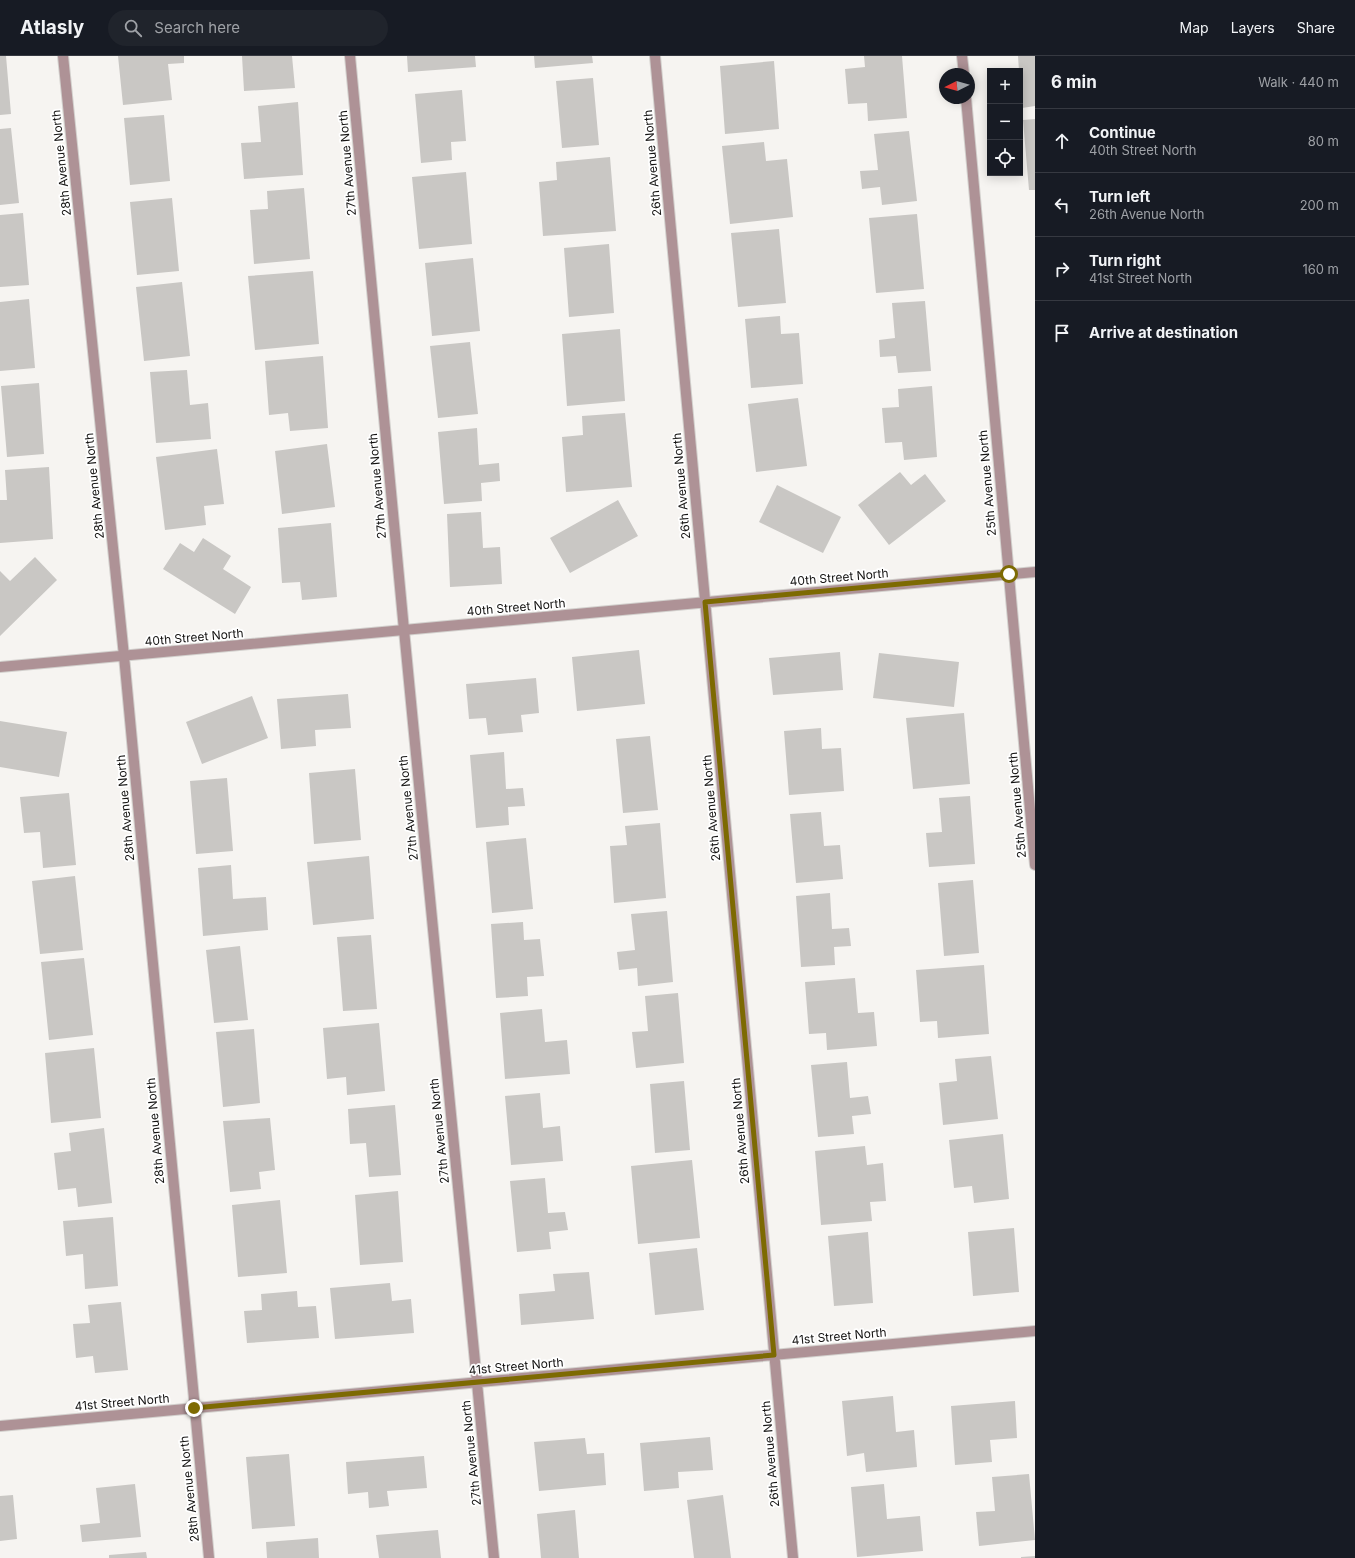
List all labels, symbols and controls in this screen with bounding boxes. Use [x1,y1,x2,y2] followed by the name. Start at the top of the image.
[108,10,388,46] search box
[20,16,84,39] text: Atlasly
[122,17,144,39] icon: search
[154,18,240,37] text: Search here
[1180,19,1209,36] text: Map
[1231,19,1275,36] text: Layers
[1297,19,1335,36] text: Share
[939,68,975,104] north arrow
[987,68,1023,176] map controls
[987,68,1023,104] button: +
[1051,72,1097,92] text: 6 min
[1258,74,1339,90] text: Walk · 440 m
[987,104,1023,140] button: −
[48,109,74,217] street label: 28th Avenue North
[640,109,664,217] street label: 26th Avenue North
[335,110,359,216] street label: 27th Avenue North
[1089,123,1156,142] text: Continue
[1051,130,1073,152] icon: ahead
[1308,133,1339,149] text: 80 m
[987,140,1023,176] button: locate
[1089,142,1196,158] text: 40th Street North
[1089,187,1150,206] text: Turn left
[1051,194,1073,216] icon: left
[1300,197,1339,213] text: 200 m
[1089,206,1205,222] text: 26th Avenue North
[1089,251,1161,270] text: Turn right
[1051,258,1073,280] icon: right
[1302,261,1339,277] text: 160 m
[1089,270,1192,286] text: 41st Street North
[1051,322,1073,344] icon: arrive
[1089,323,1238,342] text: Arrive at destination
[975,429,999,537] street label: 25th Avenue North
[81,432,107,540] street label: 28th Avenue North
[669,432,693,540] street label: 26th Avenue North
[365,433,389,539] street label: 27th Avenue North
[789,565,889,589] street label: 40th Street North
[1000,565,1018,583] route start
[466,595,566,619] street label: 40th Street North
[144,625,244,649] street label: 40th Street North
[1005,751,1029,859] street label: 25th Avenue North
[113,754,137,862] street label: 28th Avenue North
[699,754,723,862] street label: 26th Avenue North
[395,755,421,861] street label: 27th Avenue North
[143,1077,167,1185] street label: 28th Avenue North
[728,1077,752,1185] street label: 26th Avenue North
[426,1078,452,1184] street label: 27th Avenue North
[791,1324,887,1348] street label: 41st Street North
[468,1354,564,1378] street label: 41st Street North
[74,1390,170,1414] street label: 41st Street North
[185,1399,203,1417] route end
[458,1400,484,1506] street label: 27th Avenue North
[758,1400,782,1508] street label: 26th Avenue North
[176,1435,202,1543] street label: 28th Avenue North

